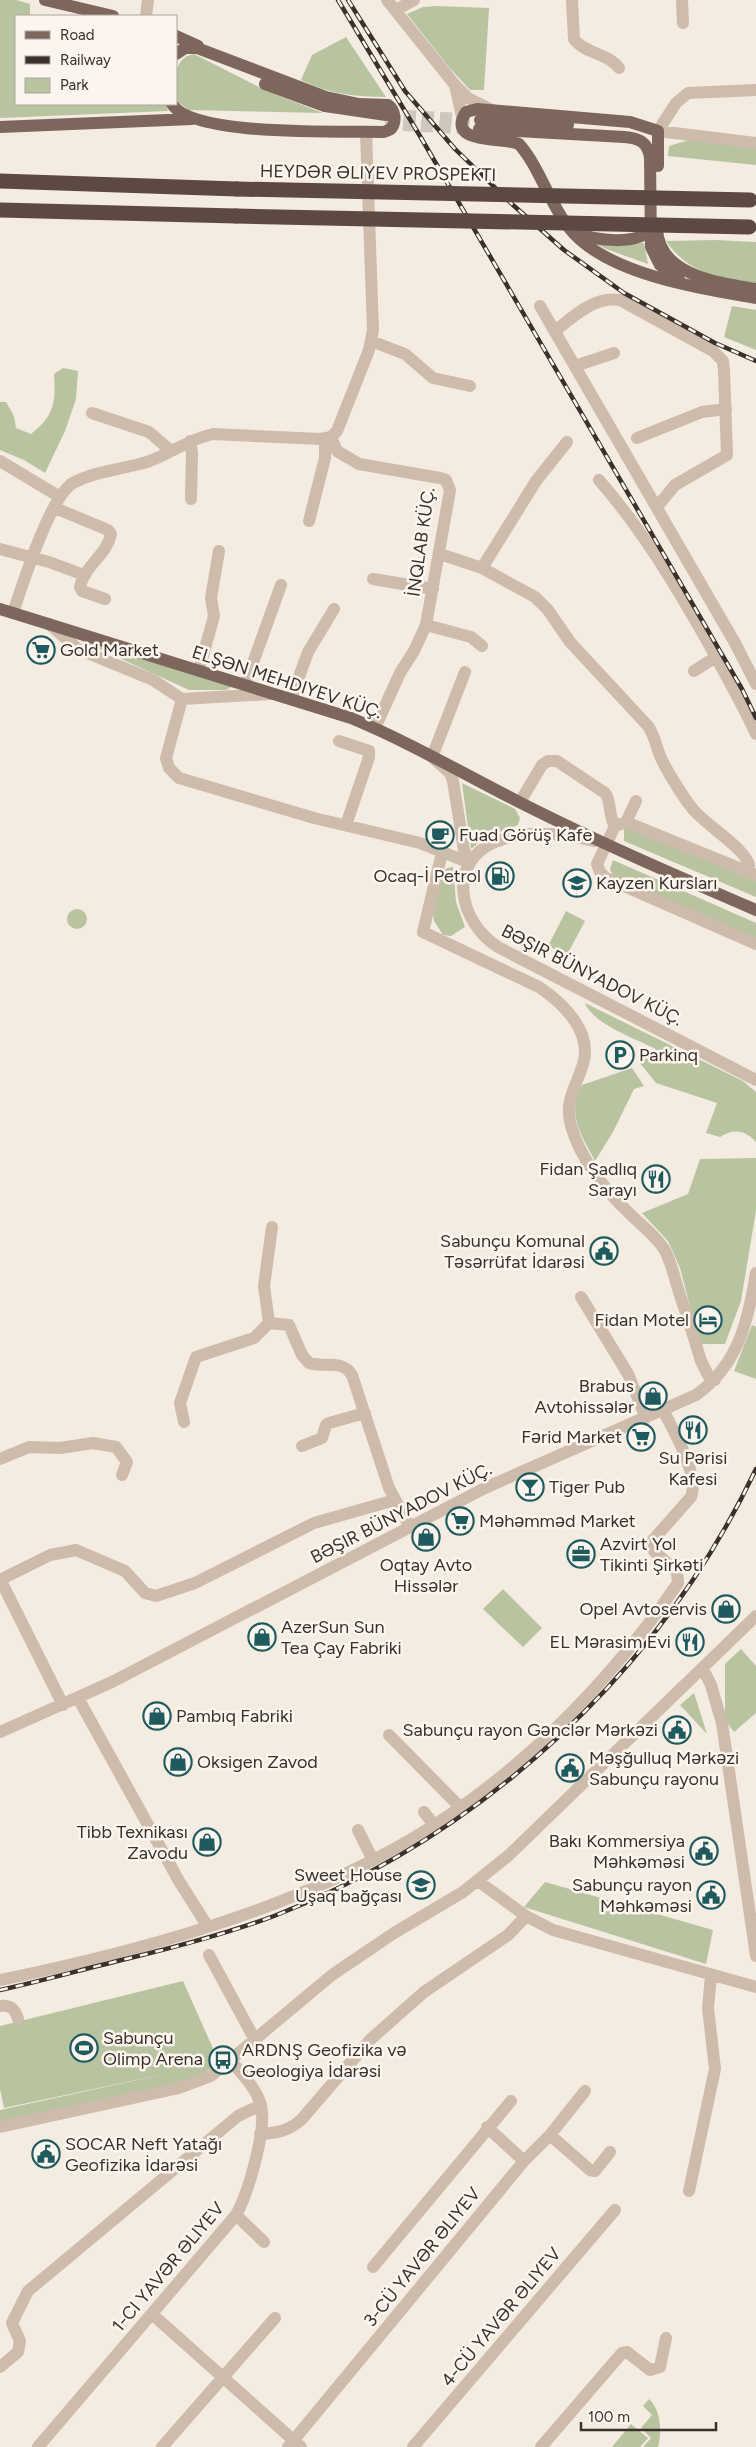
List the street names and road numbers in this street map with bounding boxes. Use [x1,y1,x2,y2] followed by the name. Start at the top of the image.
[260,160,496,186] street label: HEYDƏR ƏLIYEV PROSPEKTI
[402,486,440,598] street label: İNQLAB KÜÇ.
[189,641,385,723] street label: ELŞƏN MEHDIYEV KÜÇ.
[498,920,686,1030] street label: BƏŞIR BÜNYADOV KÜÇ.
[307,1458,495,1568] street label: BƏŞIR BÜNYADOV KÜÇ.
[359,2182,485,2331] street label: 3-CÜ YAVƏR ƏLIYEV
[107,2197,229,2337] street label: 1-CI YAVƏR ƏLIYEV
[436,2243,566,2391] street label: 4-CÜ YAVƏR ƏLIYEV

